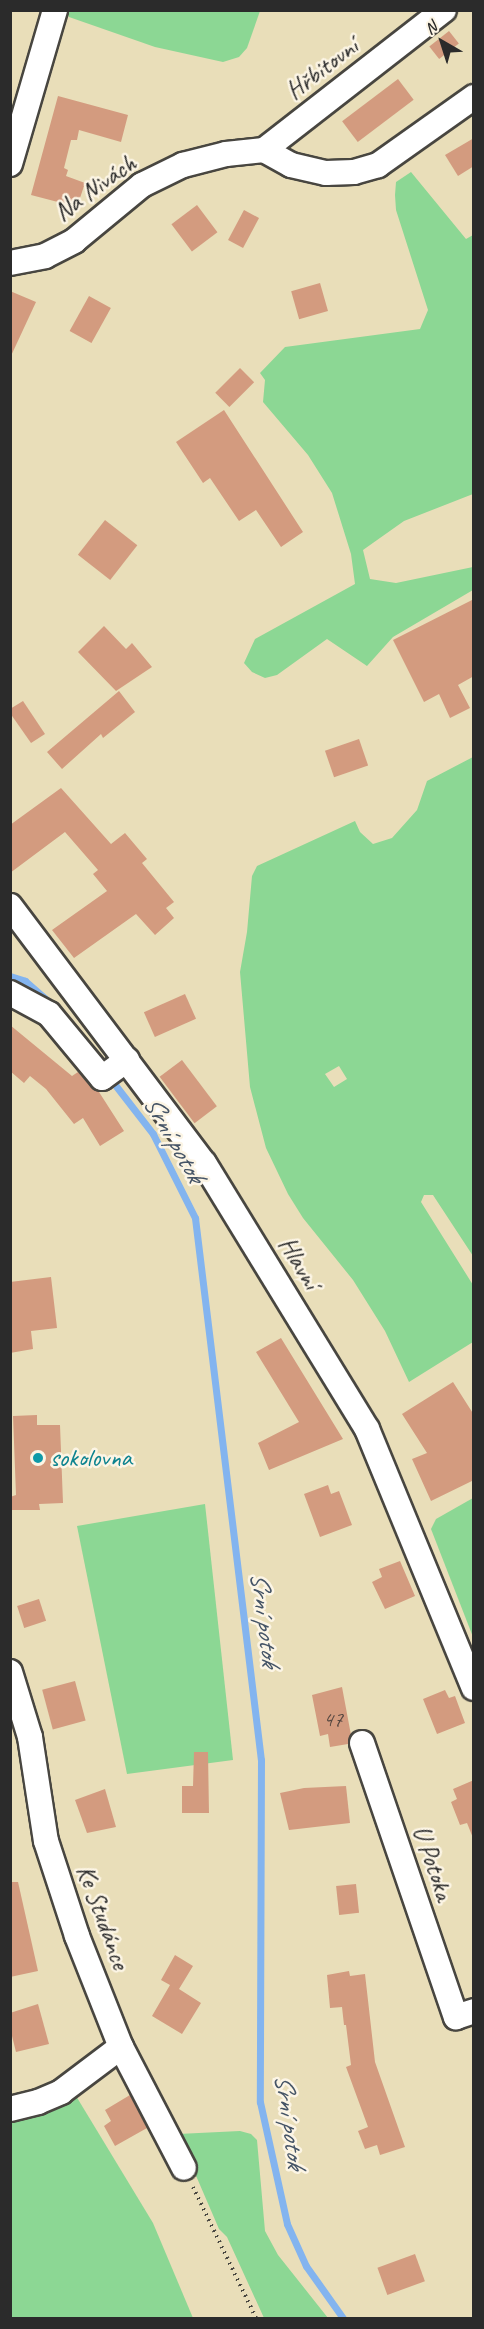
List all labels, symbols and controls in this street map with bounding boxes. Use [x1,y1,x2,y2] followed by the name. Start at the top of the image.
[412,12,472,72] north arrow
[421,17,441,39] text: N
[280,31,364,107] street label: Hřbitovní
[47,147,143,229] street label: Na Nivách
[136,1090,212,1188] water label: Srní potok
[271,1231,327,1295] street label: Hlavní
[50,1442,132,1474] place label: sokolovna
[31,1451,45,1465] marker: sokolovna
[243,1570,287,1668] water label: Srní potok
[323,1707,343,1733] house number: 47
[406,1821,460,1905] street label: U Potoka
[70,1861,136,1973] street label: Ke Studánce
[267,2072,313,2170] water label: Srní potok

